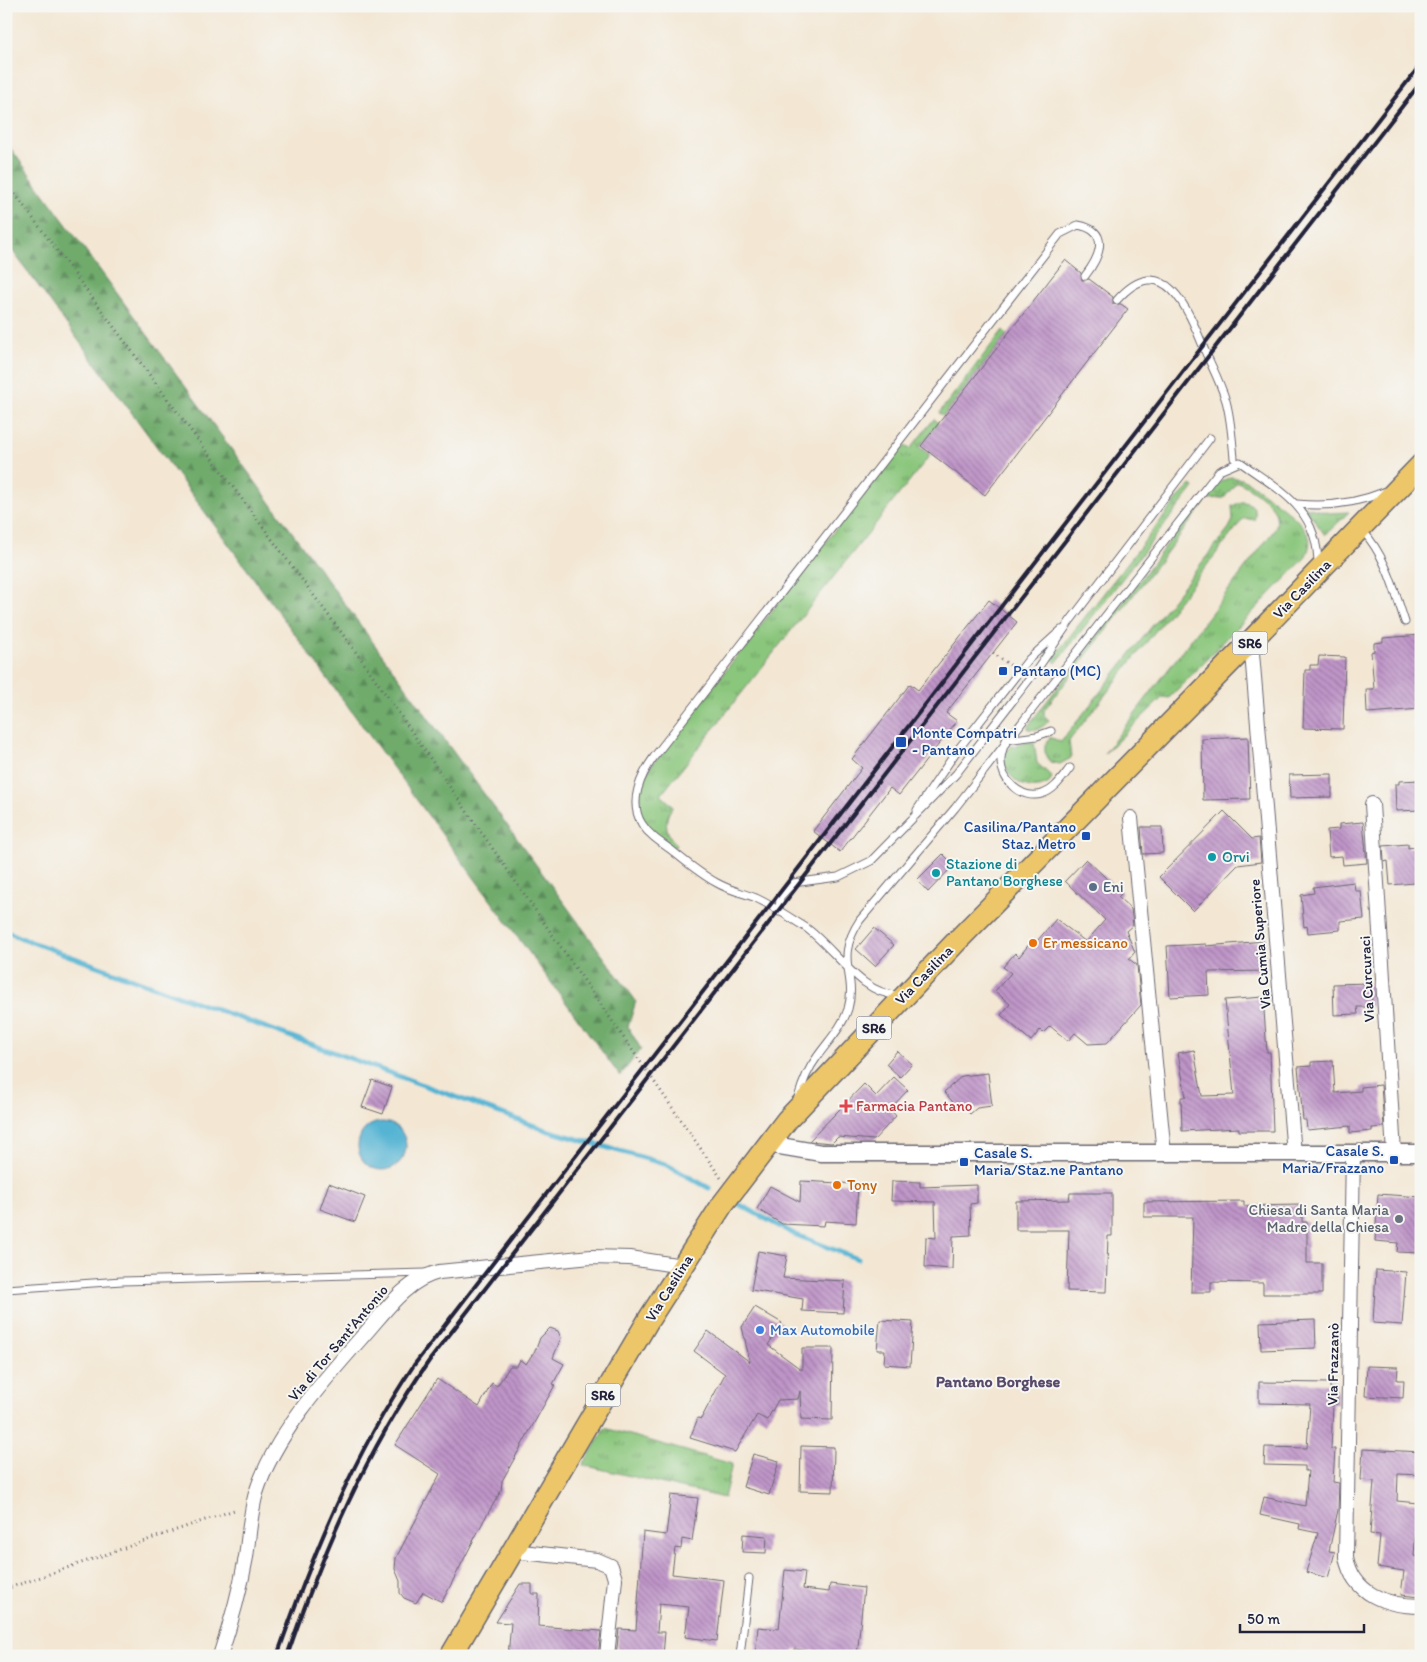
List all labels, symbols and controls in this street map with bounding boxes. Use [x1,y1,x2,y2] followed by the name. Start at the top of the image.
[1269,555,1335,623] street label: Via Casilina
[1232,632,1268,654] road number: SR6
[1013,662,1101,680] place label: Pantano (MC)
[997,665,1009,677] marker: Pantano (MC)
[912,724,1017,759] place label: Monte Compatri - Pantano
[894,735,908,749] marker: Monte Compatri - Pantano
[964,818,1076,853] place label: Casilina/Pantano Staz. Metro
[1080,830,1092,842] marker: Casilina/Pantano Staz. Metro
[1222,848,1250,866] place label: Orvi
[1206,851,1218,863] marker: Orvi
[946,855,1063,890] place label: Stazione di Pantano Borghese
[930,867,942,879] marker: Stazione di Pantano Borghese
[1103,878,1124,896] place label: Eni
[1245,878,1275,1010] street label: Via Cumia Superiore
[1087,881,1099,893] marker: Eni
[1043,934,1128,952] place label: Er messicano
[1356,935,1378,1023] street label: Via Curcuraci
[1027,937,1039,949] marker: Er messicano
[891,941,957,1009] street label: Via Casilina
[856,1016,892,1040] road number: SR6
[856,1097,972,1115] place label: Farmacia Pantano
[840,1100,852,1112] marker: Farmacia Pantano
[1282,1142,1384,1177] place label: Casale S. Maria/Frazzano
[974,1144,1123,1179] place label: Casale S. Maria/Staz.ne Pantano
[1388,1154,1400,1166] marker: Casale S. Maria/Frazzano
[958,1156,970,1168] marker: Casale S. Maria/Staz.ne Pantano
[847,1176,877,1194] place label: Tony
[831,1179,843,1191] marker: Tony
[1249,1201,1389,1236] place label: Chiesa di Santa Maria Madre della Chiesa
[1393,1213,1405,1225] marker: Chiesa di Santa Maria Madre della Chiesa
[641,1251,697,1325] street label: Via Casilina
[284,1281,392,1405] street label: Via di Tor Sant'Antonio
[770,1321,875,1339] place label: Max Automobile
[1323,1322,1343,1406] street label: Via Frazzanò
[754,1324,766,1336] marker: Max Automobile
[936,1372,1061,1392] district label: Pantano Borghese
[586,1384,620,1406] road number: SR6
[1240,1602,1363,1634] scale bar
[1247,1610,1280,1628] text: 50 m

